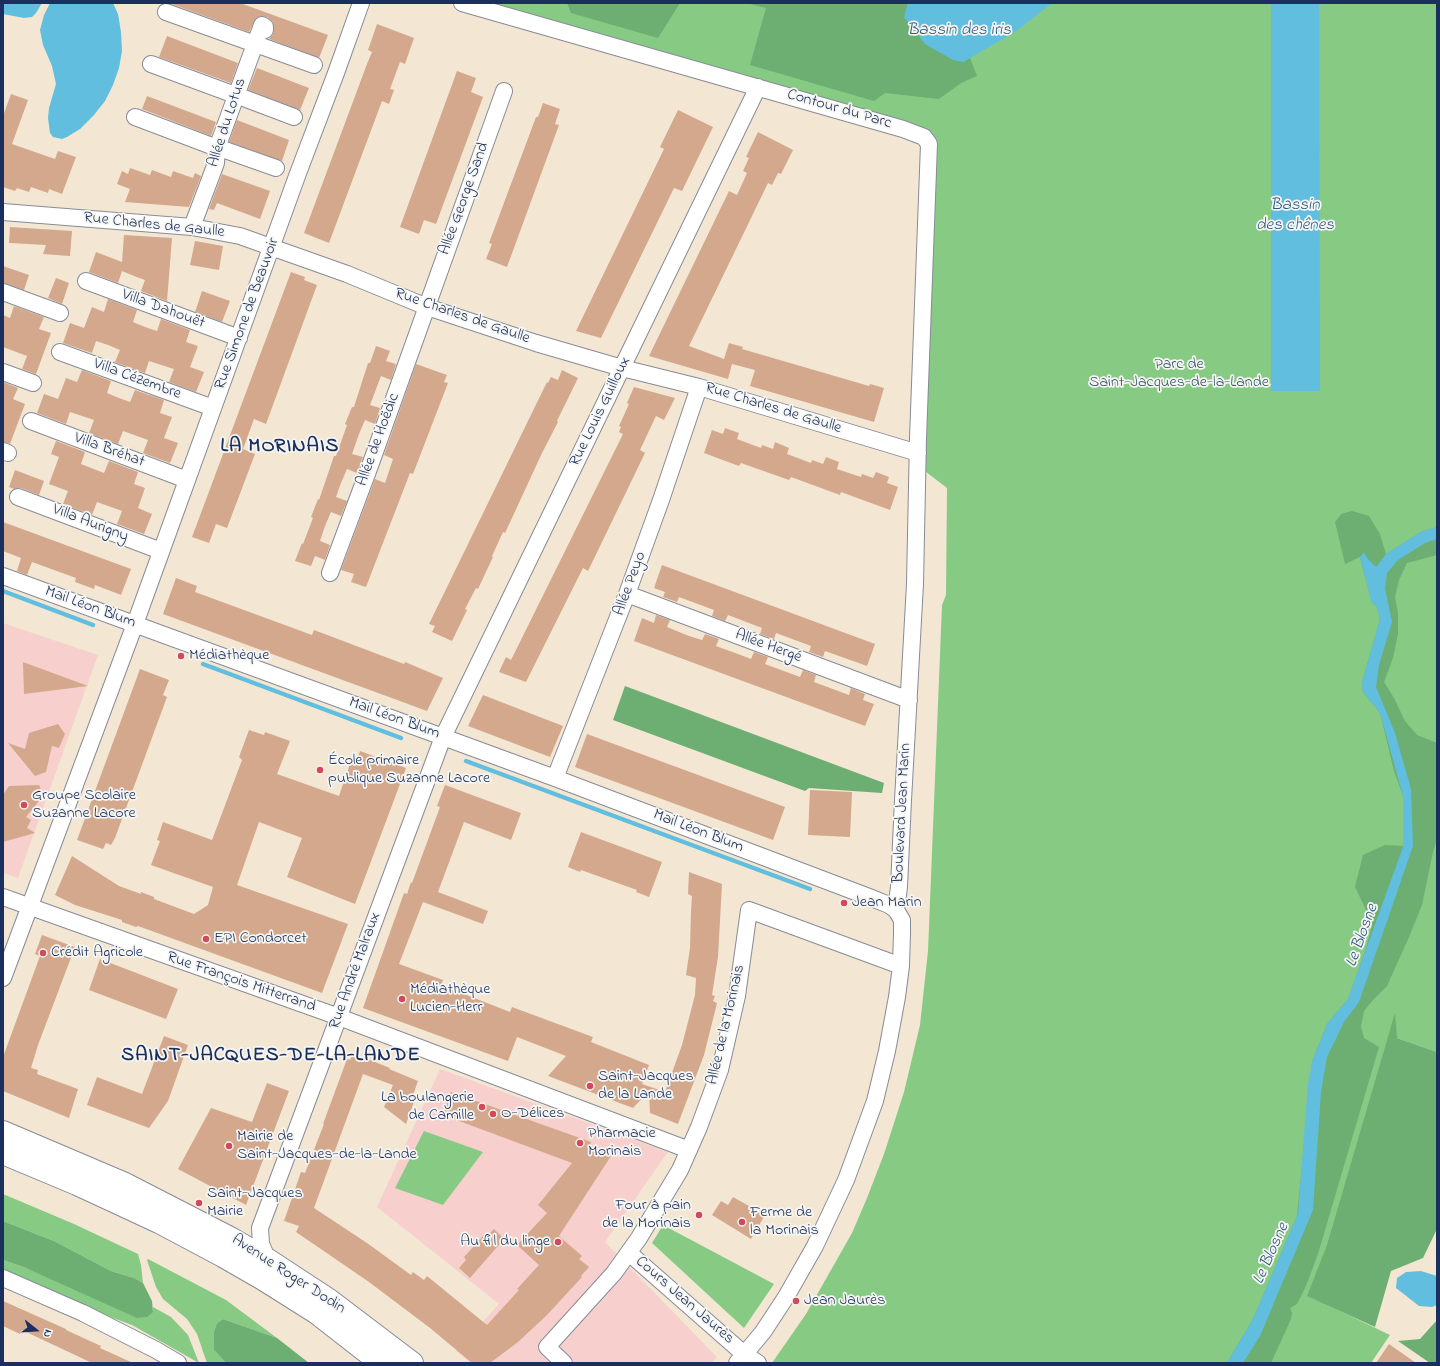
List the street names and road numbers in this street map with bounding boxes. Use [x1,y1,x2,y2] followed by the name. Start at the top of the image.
[205,76,251,170] street label: Allée du Lotus
[785,86,893,134] street label: Contour du Parc
[436,140,494,258] street label: Allée George Sand
[83,209,225,243] street label: Rue Charles de Gaulle
[212,235,284,393] street label: Rue Simone de Beauvoir
[392,285,532,349] street label: Rue Charles de Gaulle
[119,286,207,334] street label: Villa Dahouët
[566,354,636,470] street label: Rue Louis Guilloux
[90,355,184,405] street label: Villa Cézembre
[702,379,844,439] street label: Rue Charles de Gaulle
[353,391,405,489] street label: Allée de Hoëdic
[71,429,147,473] street label: Villa Bréhat
[49,501,131,547] street label: Villa Aurigny
[611,549,651,619] street label: Allée Peyo
[42,583,138,633] street label: Mail Léon Blum
[732,626,804,668] street label: Allée Hergé
[346,694,442,744] street label: Mail Léon Blum
[890,742,916,884] street label: Boulevard Jean Marin
[650,806,746,858] street label: Mail Léon Blum
[326,910,386,1032] street label: Rue André Malraux
[164,949,318,1017] street label: Rue François Mitterrand
[704,963,750,1087] street label: Allée de la Morinais
[227,1231,349,1319] street label: Avenue Roger Dodin
[631,1253,737,1349] street label: Cours Jean Jaurès

